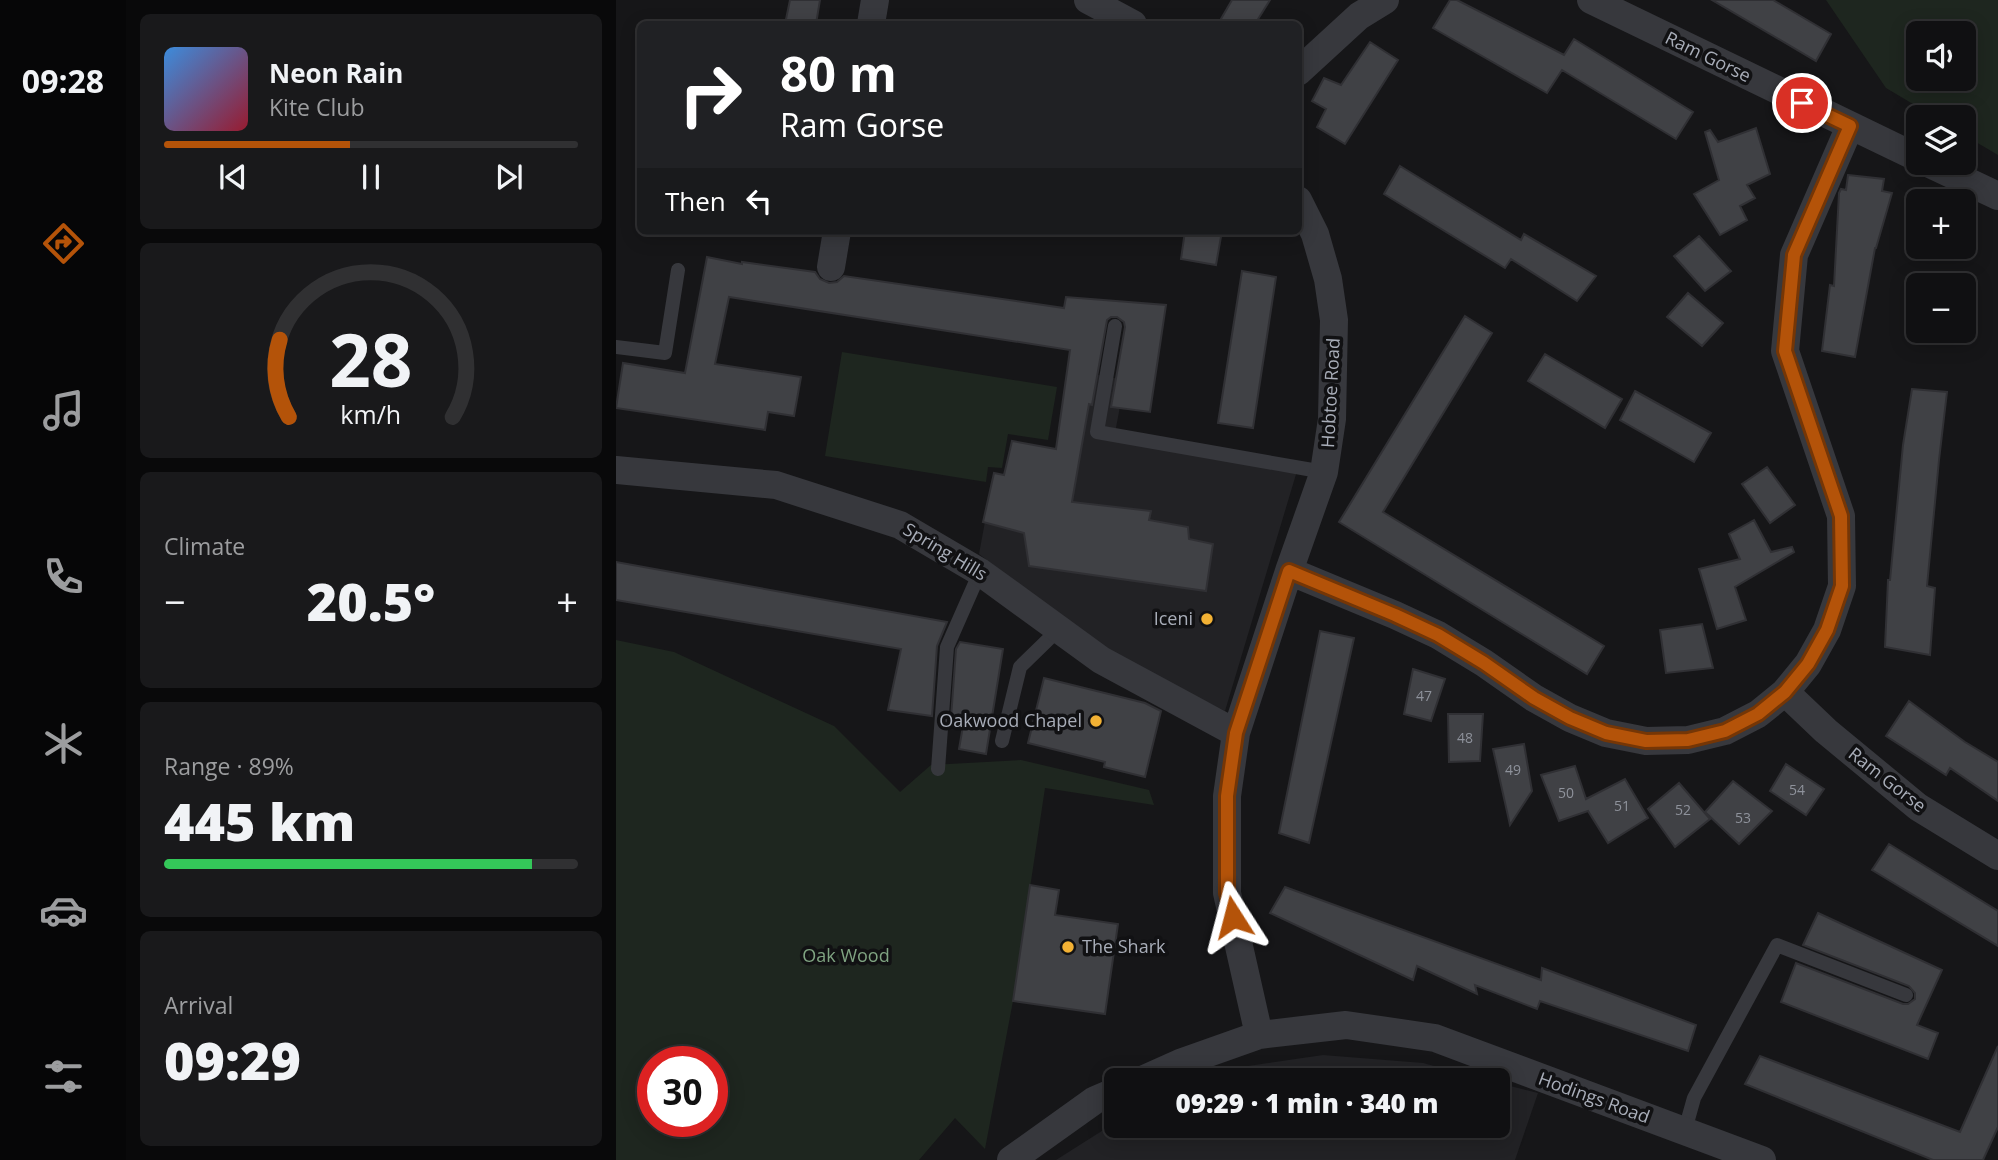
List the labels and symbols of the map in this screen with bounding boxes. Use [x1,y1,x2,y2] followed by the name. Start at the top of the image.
[1662,25,1755,87] street label: Ram Gorse
[1772,73,1832,133] pin
[1315,337,1345,449] street label: Hobtoe Road
[899,517,992,586] street label: Spring Hills
[1154,606,1193,630] place label: Iceni
[1199,611,1215,627] marker: Iceni
[1416,686,1432,705] house number: 47
[939,708,1082,732] place label: Oakwood Chapel
[1088,713,1104,729] marker: Oakwood Chapel
[1457,728,1473,747] house number: 48
[1844,741,1931,817] street label: Ram Gorse
[1505,760,1521,779] house number: 49
[1789,780,1805,799] house number: 54
[1558,783,1574,802] house number: 50
[1614,796,1630,815] house number: 51
[1675,800,1691,819] house number: 52
[1735,808,1751,827] house number: 53
[1196,880,1270,954] position arrow
[1082,934,1166,958] place label: The Shark
[1060,939,1076,955] marker: The Shark
[802,943,890,967] park label: Oak Wood
[637,1046,728,1137] speed limit sign: 30
[1535,1066,1653,1128] street label: Hodings Road

